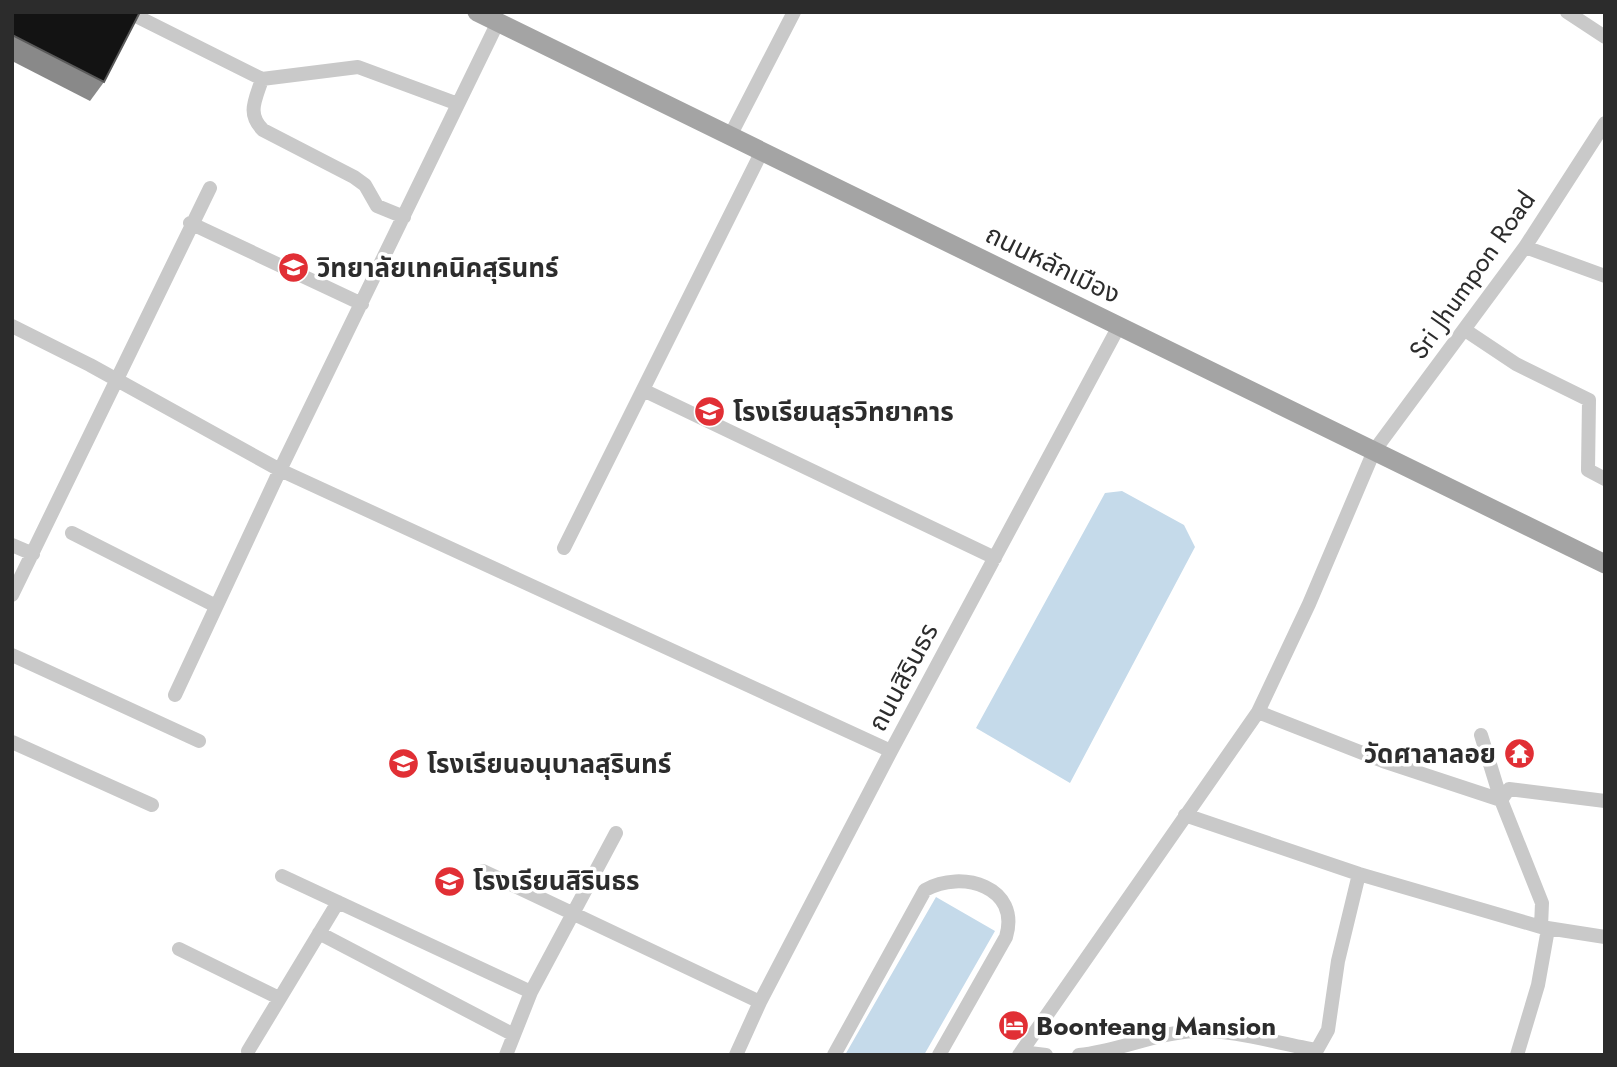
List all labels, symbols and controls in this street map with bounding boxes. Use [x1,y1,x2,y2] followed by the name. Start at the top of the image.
[1400,183,1544,367] street label: Sri Jhumpon Road
[979,215,1127,313] street label: ถนนหลักเมือง
[317,249,559,287] place label: วิทยาลัยเทคนิคสุรินทร์
[277,251,311,285] school or university icon: วิทยาลัยเทคนิคสุรินทร์
[733,393,954,431] place label: โรงเรียนสุรวิทยาคาร
[693,395,727,429] school or university icon: โรงเรียนสุรวิทยาคาร
[859,616,947,738] street label: ถนนสิรินธร
[1364,735,1496,773] place label: วัดศาลาลอย
[1502,737,1536,771] temple icon: วัดศาลาลอย
[427,745,671,783] place label: โรงเรียนอนุบาลสุรินทร์
[387,747,421,781] school or university icon: โรงเรียนอนุบาลสุรินทร์
[473,862,639,900] place label: โรงเรียนสิรินธร
[433,864,467,898] school or university icon: โรงเรียนสิรินธร
[1036,1007,1276,1045] place label: Boonteang Mansion
[996,1009,1030,1043] hotel icon: Boonteang Mansion

